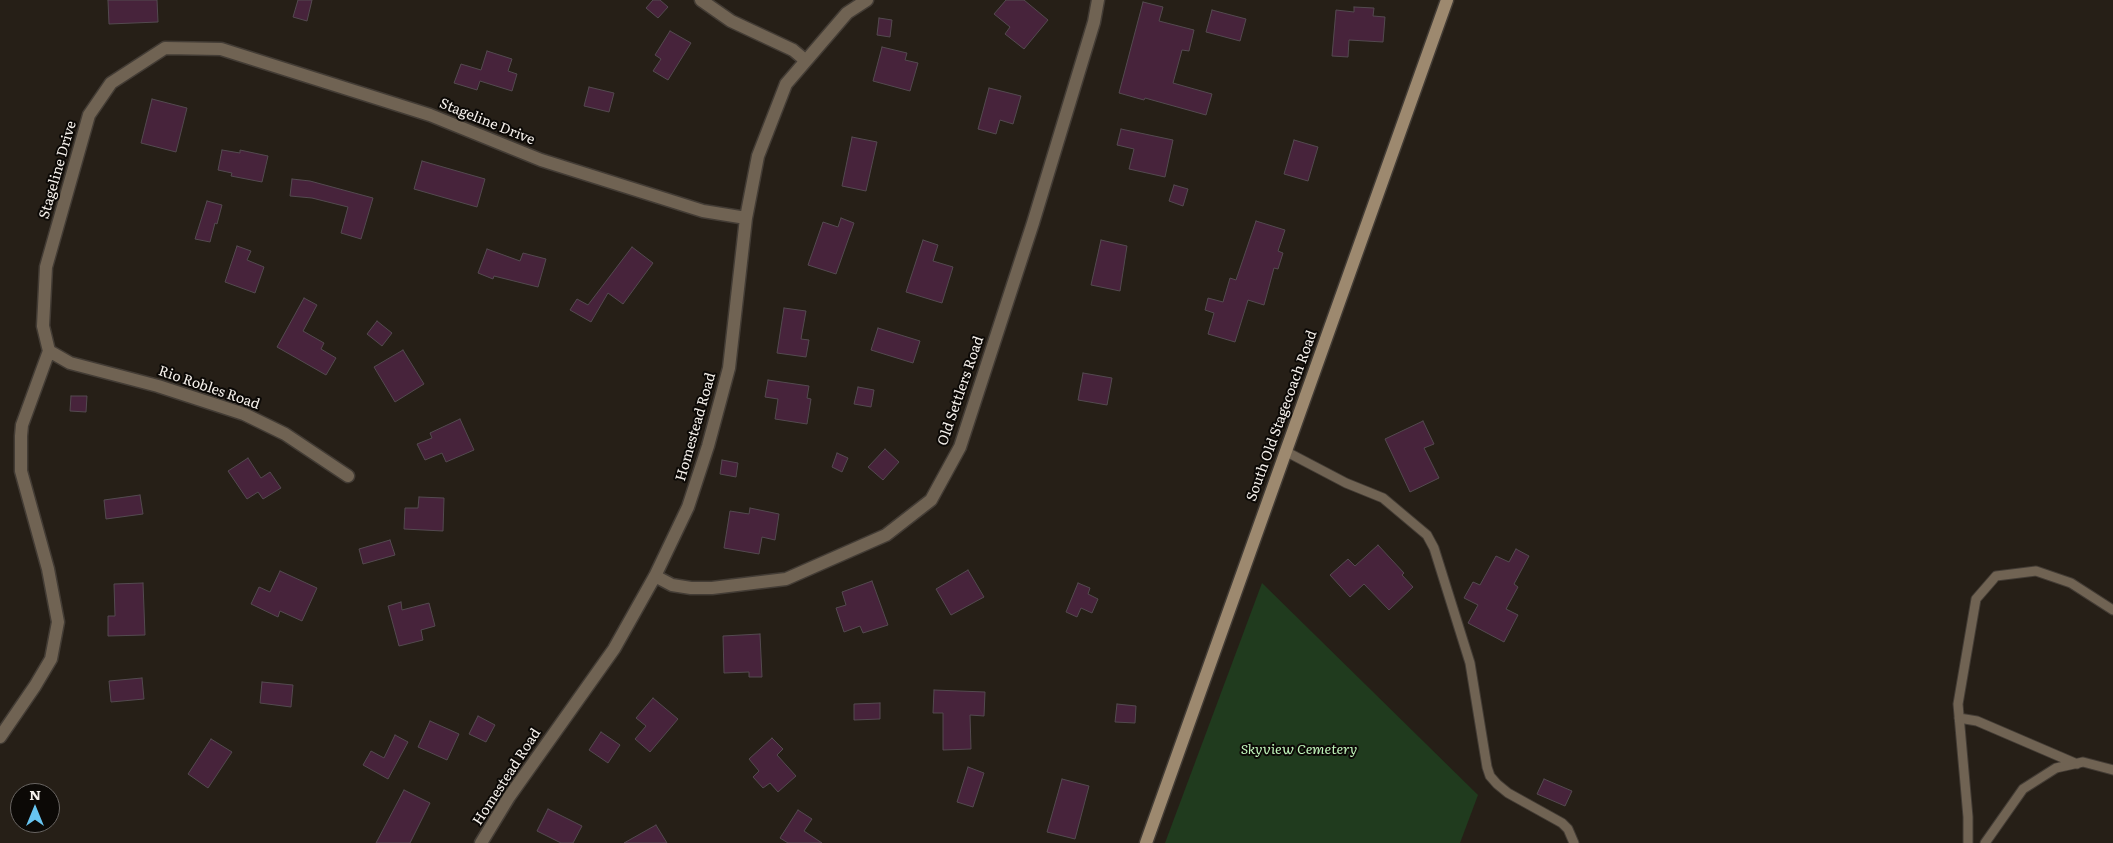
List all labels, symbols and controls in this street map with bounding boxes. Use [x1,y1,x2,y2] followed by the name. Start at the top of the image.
[437,95,537,149] street label: Stageline Drive
[36,119,80,221] street label: Stageline Drive
[1243,328,1321,504] street label: South Old Stagecoach Road
[934,334,988,448] street label: Old Settlers Road
[156,363,262,413] street label: Rio Robles Road
[672,371,720,483] street label: Homestead Road
[469,725,545,829] street label: Homestead Road
[1241,742,1357,758] park label: Skyview Cemetery
[10,783,60,833] north arrow
[29,784,41,804] text: N

